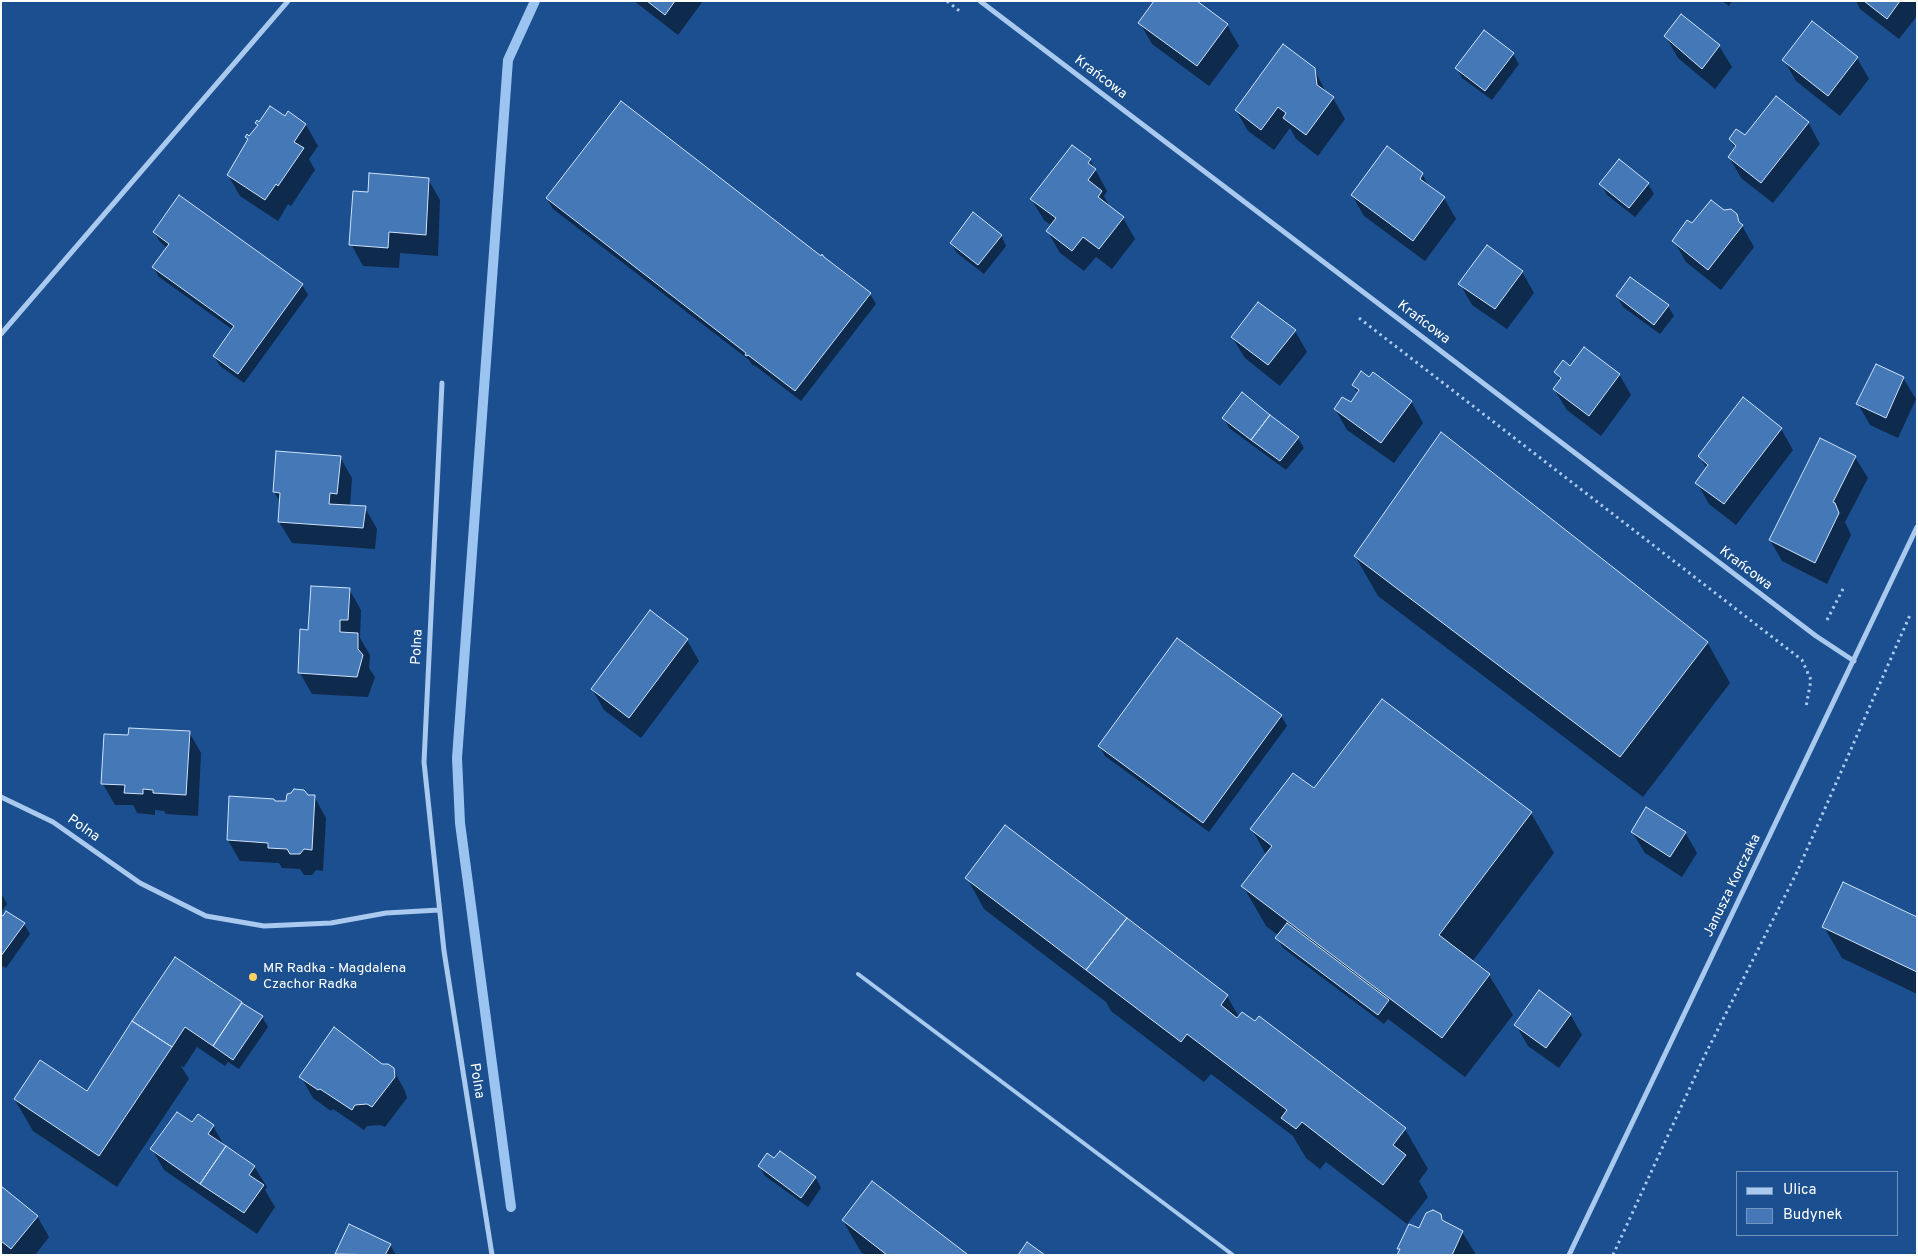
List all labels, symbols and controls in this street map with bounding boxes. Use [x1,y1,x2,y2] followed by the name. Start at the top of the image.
[1070,53,1130,103] street label: Krańcowa
[1393,298,1453,348] street label: Krańcowa
[1715,544,1775,594] street label: Krańcowa
[409,629,427,665] street label: Polna
[64,812,102,846] street label: Polna
[1701,832,1765,940] street label: Janusza Korczaka
[263,961,406,994] place label: MR Radka - Magdalena Czachor Radka
[247,971,259,983] marker: MR Radka - Magdalena Czachor Radka
[465,1062,487,1100] street label: Polna
[1736,1171,1898,1236] legend
[1783,1181,1816,1200] text: Ulica
[1783,1206,1842,1225] text: Budynek

